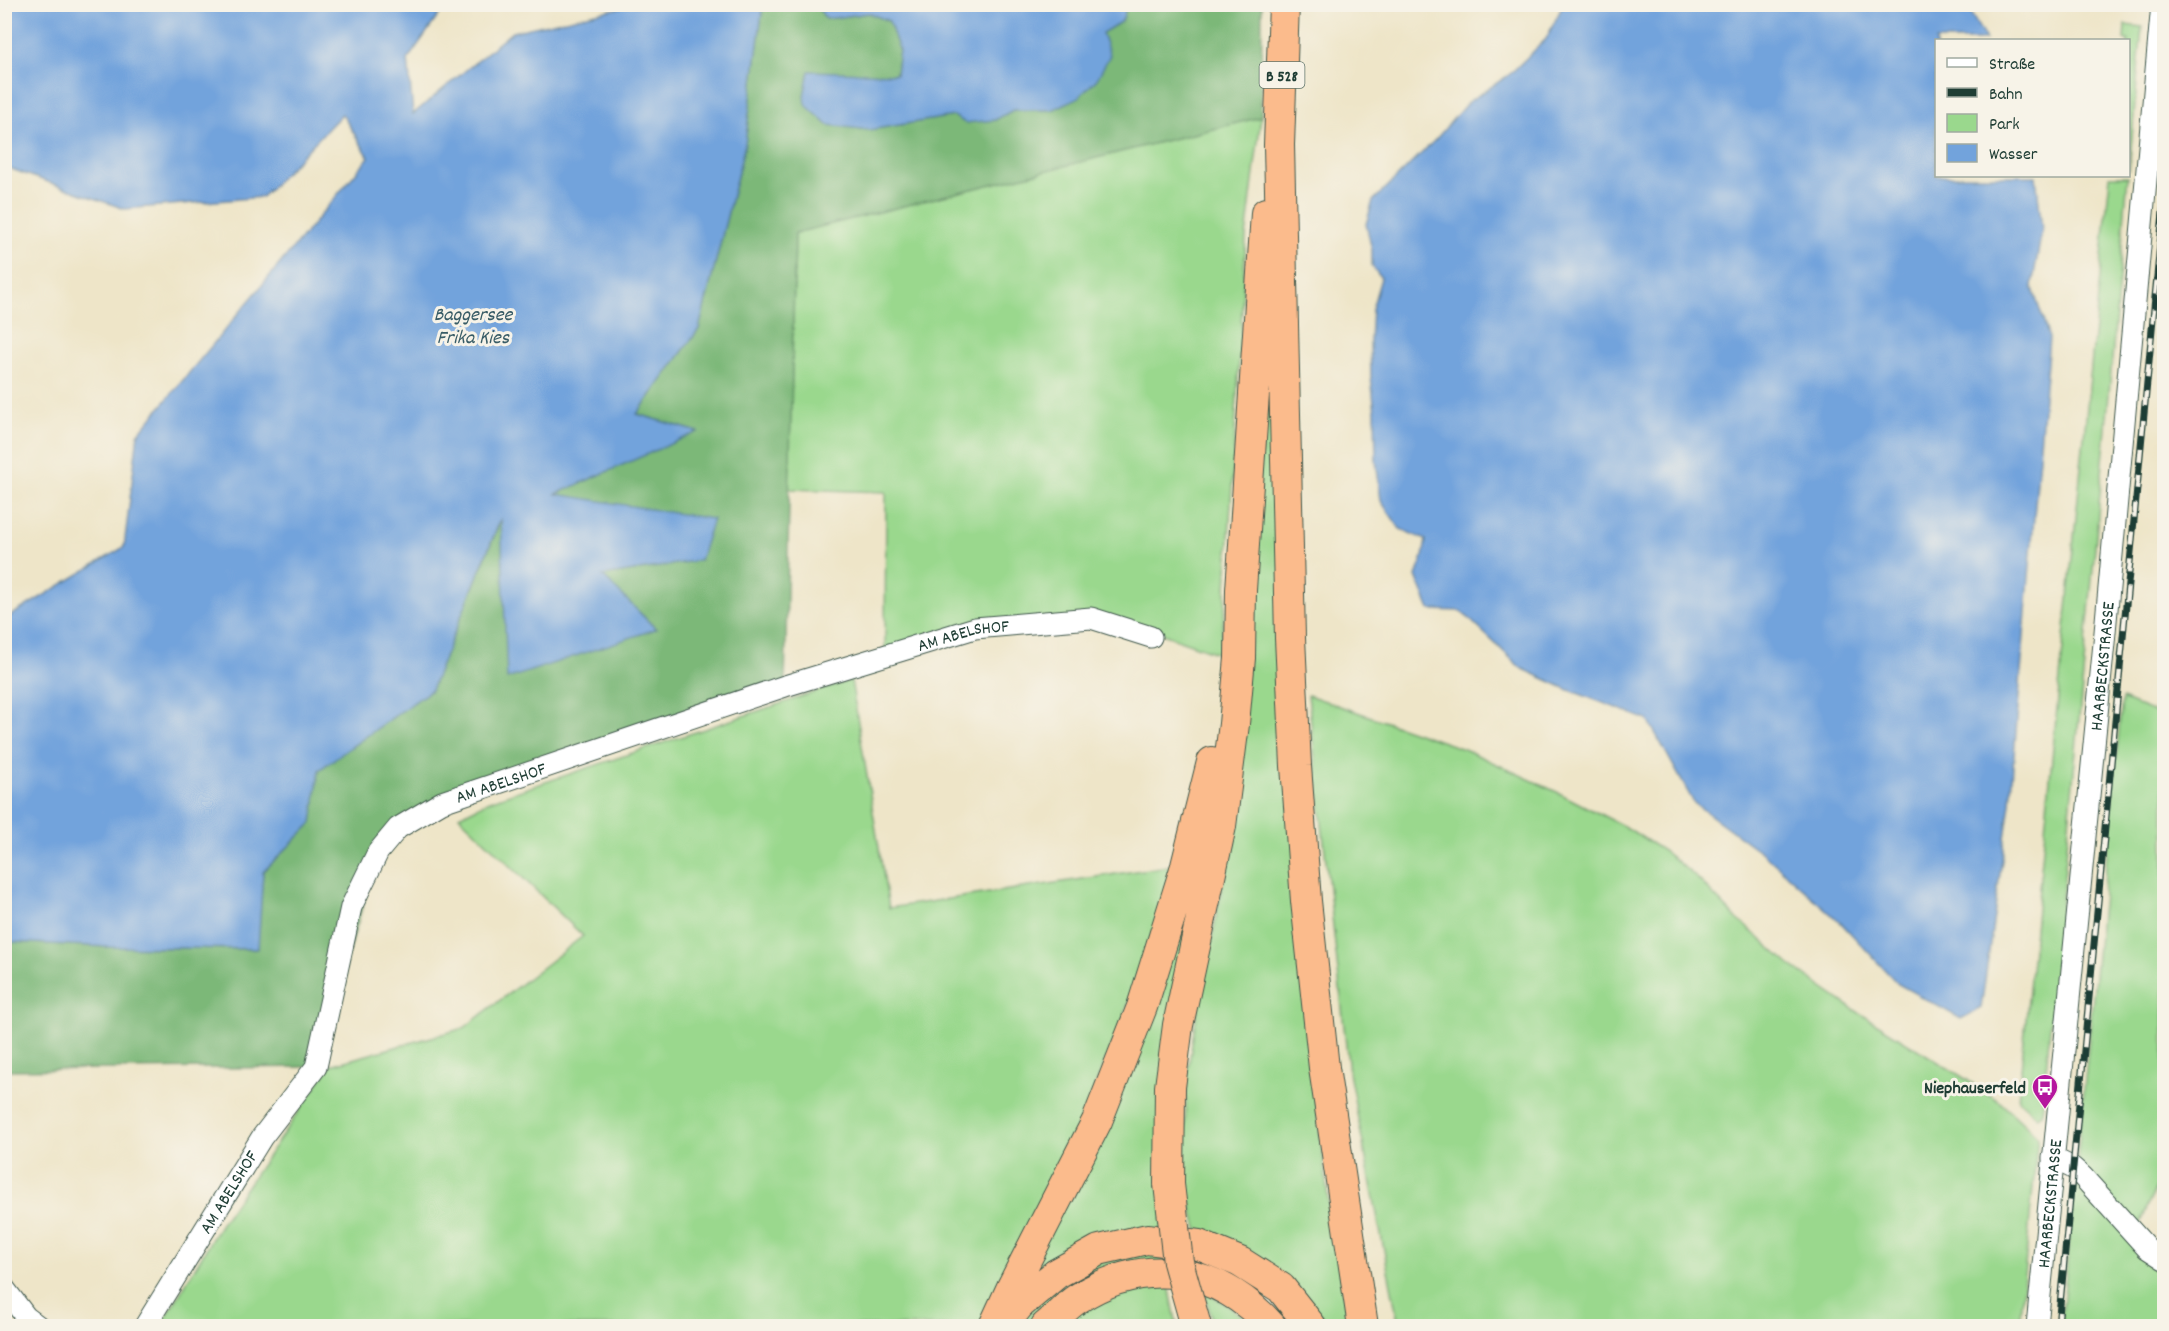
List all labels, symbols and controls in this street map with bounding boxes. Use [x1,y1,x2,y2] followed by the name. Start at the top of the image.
[1935,39,2130,177] legend
[1989,53,2035,78] text: Straße
[1260,62,1304,88] road number: B 528
[1989,83,2023,108] text: Bahn
[1989,113,2020,138] text: Park
[1989,143,2038,168] text: Wasser
[434,302,514,353] water label: Baggersee Frika Kies
[2085,601,2123,732] street label: HAARBECKSTRASSE
[915,615,1010,660] street label: AM ABELSHOF
[453,758,550,811] street label: AM ABELSHOF
[2030,1072,2060,1110] bus stop icon: Niephauserfeld
[1924,1077,2026,1102] place label: Niephauserfeld
[2033,1138,2070,1269] street label: HAARBECKSTRASSE
[195,1146,266,1240] street label: AM ABELSHOF

